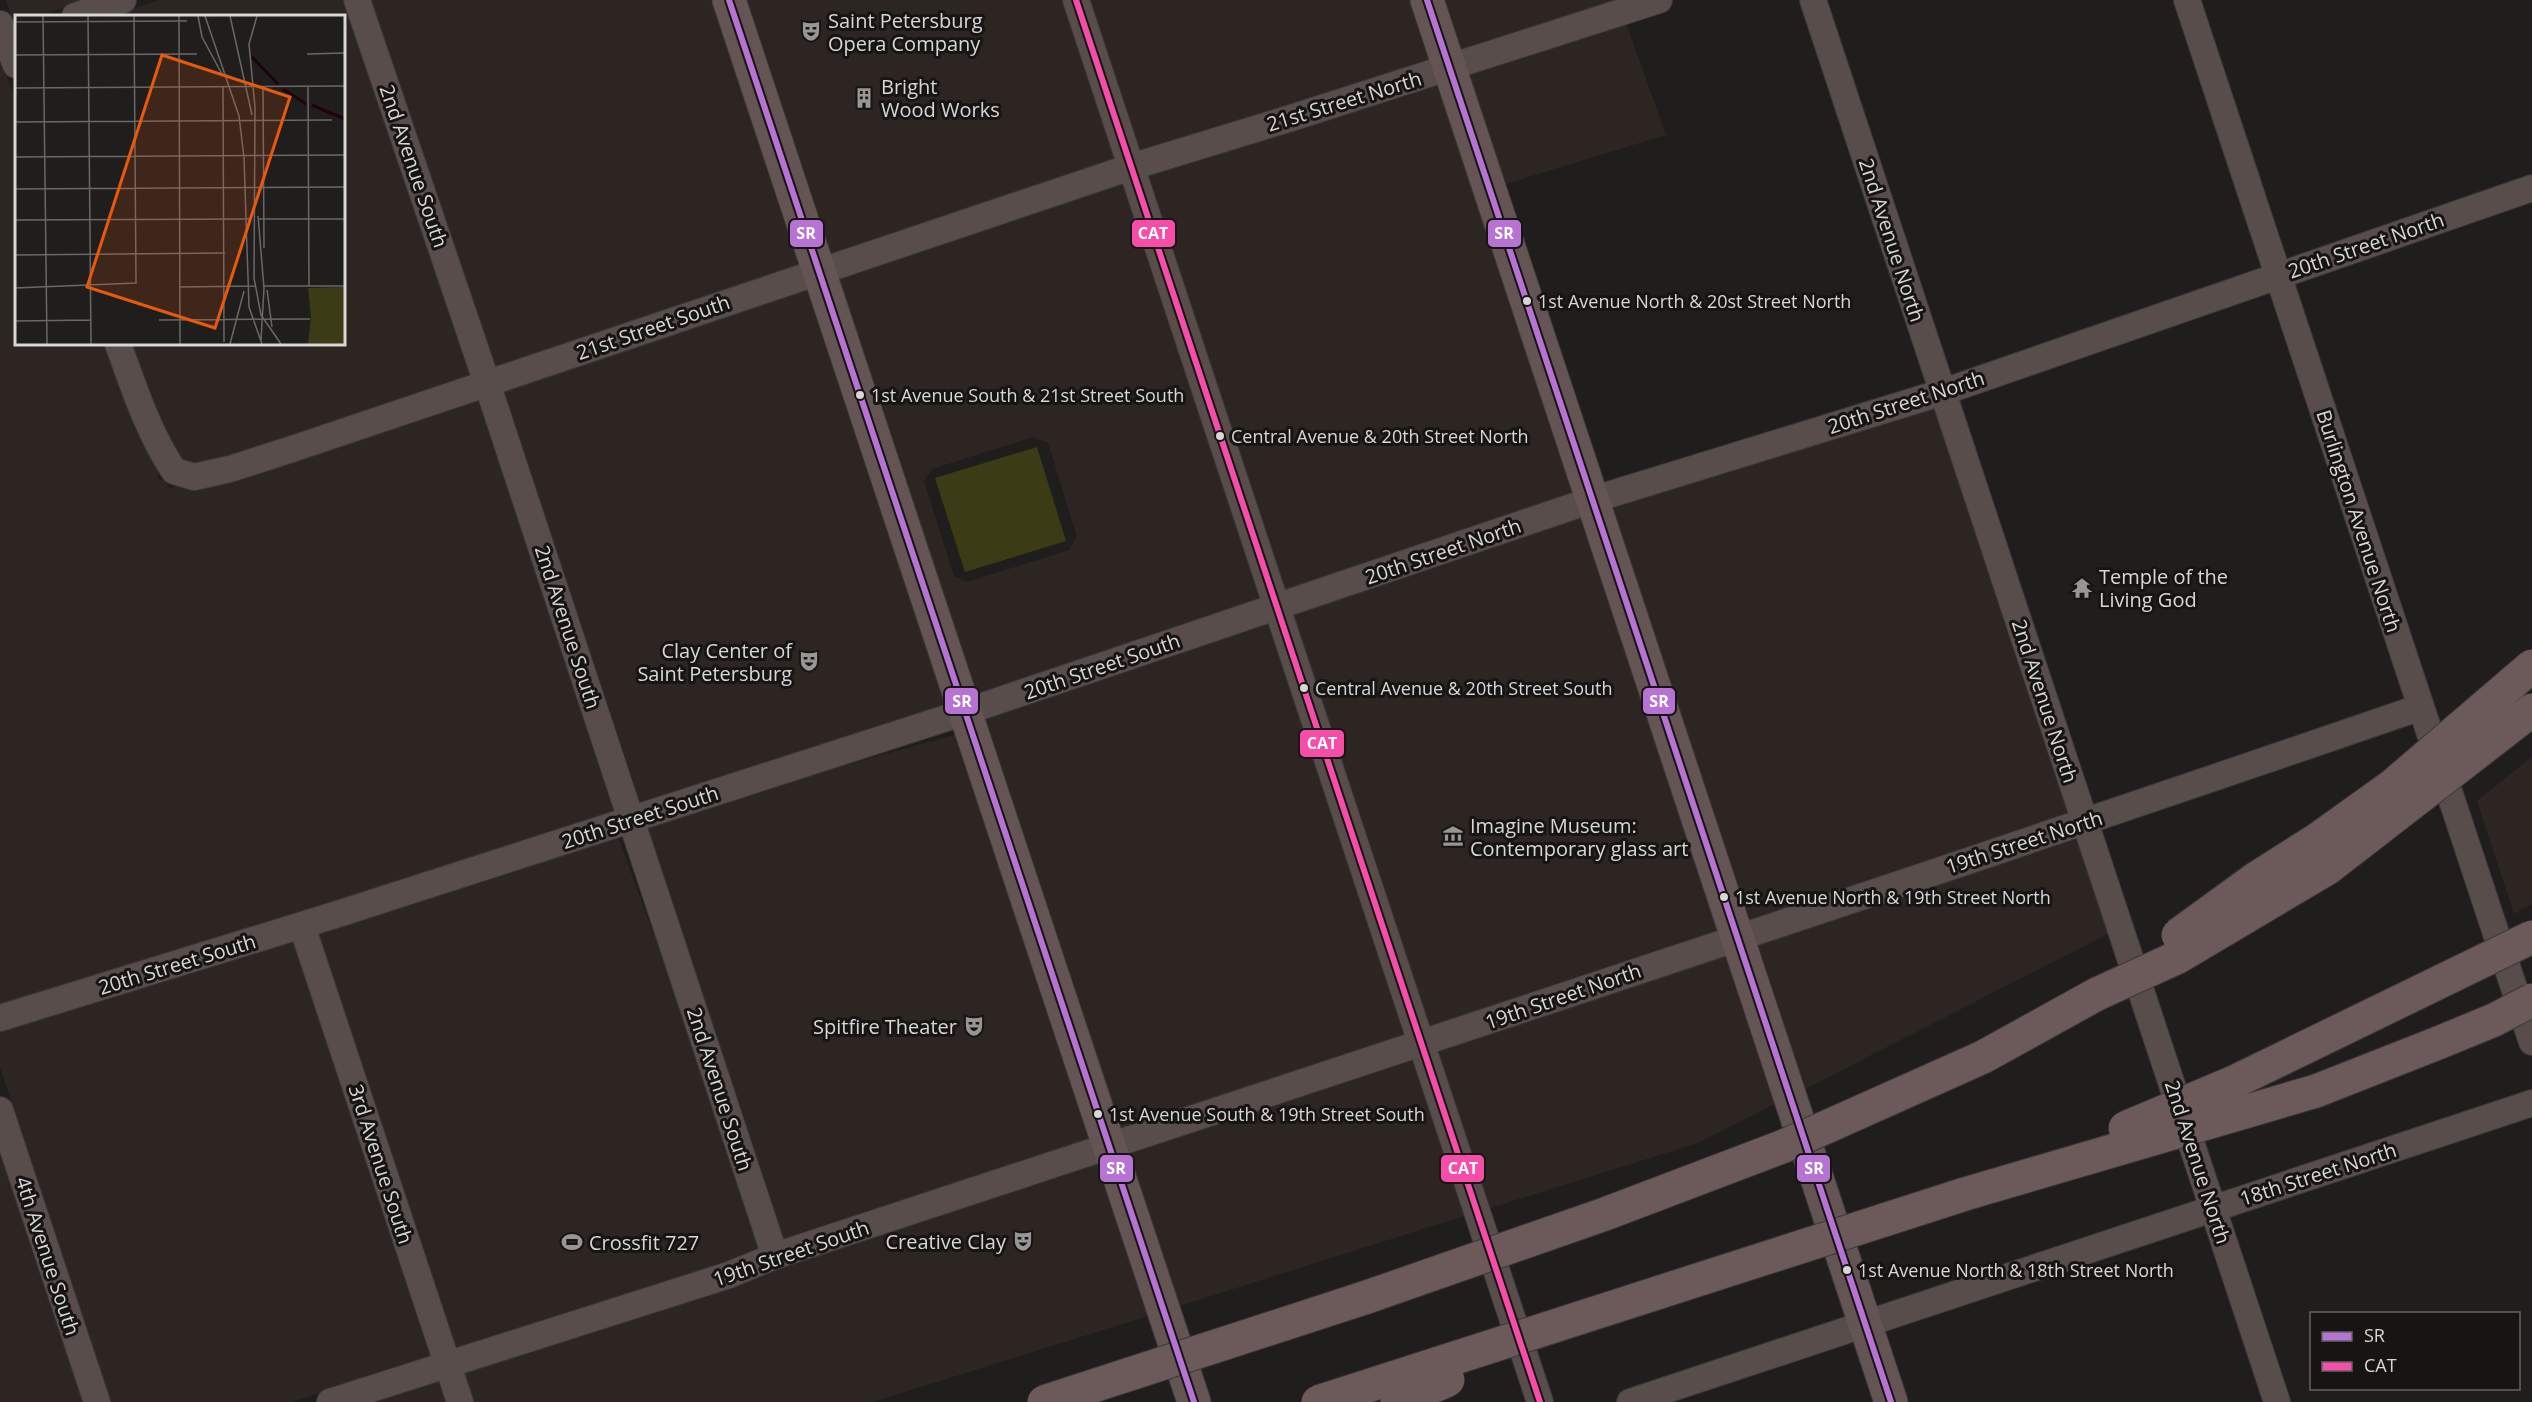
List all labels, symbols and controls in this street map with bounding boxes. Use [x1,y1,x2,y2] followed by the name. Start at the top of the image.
[828,7,983,57] place label: Saint Petersburg Opera Company
[15,15,345,345] inset map
[799,19,823,43] theatre icon: Saint Petersburg Opera Company
[1263,65,1425,137] street label: 21st Street North
[881,73,1000,123] place label: Bright Wood Works
[373,81,455,251] street label: 2nd Avenue South
[852,86,876,110] building icon: Bright Wood Works
[1853,155,1931,325] street label: 2nd Avenue North
[2284,206,2448,284] street label: 20th Street North
[789,219,824,248] line badge: SR
[1131,219,1176,248] line badge: CAT
[1487,219,1522,248] line badge: SR
[796,222,816,244] text: SR
[1138,222,1168,244] text: CAT
[1494,222,1514,244] text: SR
[573,288,733,366] street label: 21st Street South
[1538,289,1851,313] place label: 1st Avenue North & 20st Street North
[1521,295,1533,307] marker: 1st Avenue North & 20st Street North
[1824,364,1988,440] street label: 20th Street North
[871,383,1184,407] place label: 1st Avenue South & 21st Street South
[854,389,866,401] marker: 1st Avenue South & 21st Street South
[2310,406,2408,636] street label: Burlington Avenue North
[1231,424,1528,448] place label: Central Avenue & 20th Street North
[1214,430,1226,442] marker: Central Avenue & 20th Street North
[1361,512,1525,590] street label: 20th Street North
[529,542,607,712] street label: 2nd Avenue South
[2099,563,2228,613] place label: Temple of the Living God
[2070,576,2094,600] temple icon: Temple of the Living God
[2006,616,2084,786] street label: 2nd Avenue North
[1020,627,1184,705] street label: 20th Street South
[637,637,793,687] place label: Clay Center of Saint Petersburg
[797,649,821,673] theatre icon: Clay Center of Saint Petersburg
[1315,676,1612,700] place label: Central Avenue & 20th Street South
[1298,682,1310,694] marker: Central Avenue & 20th Street South
[944,687,979,715] line badge: SR
[1642,687,1676,715] line badge: SR
[952,690,972,712] text: SR
[1649,690,1669,712] text: SR
[1299,729,1345,758] line badge: CAT
[1307,732,1337,754] text: CAT
[558,779,722,855] street label: 20th Street South
[1942,804,2106,880] street label: 19th Street North
[1470,812,1688,862] place label: Imagine Museum: Contemporary glass art
[1441,824,1465,848] museum icon: Imagine Museum: Contemporary glass art
[1735,885,2051,909] place label: 1st Avenue North & 19th Street North
[1718,891,1730,903] marker: 1st Avenue North & 19th Street North
[95,927,259,1001] street label: 20th Street South
[1481,957,1645,1035] street label: 19th Street North
[681,1004,759,1174] street label: 2nd Avenue South
[813,1013,957,1040] place label: Spitfire Theater
[962,1014,986,1038] theatre icon: Spitfire Theater
[2159,1077,2237,1247] street label: 2nd Avenue North
[342,1081,420,1247] street label: 3rd Avenue South
[1109,1102,1425,1126] place label: 1st Avenue South & 19th Street South
[1092,1108,1104,1120] marker: 1st Avenue South & 19th Street South
[2236,1136,2400,1212] street label: 18th Street North
[1099,1154,1134,1183] line badge: SR
[1440,1154,1485,1183] line badge: CAT
[1796,1154,1831,1183] line badge: SR
[1106,1157,1126,1179] text: SR
[1448,1157,1478,1179] text: CAT
[1804,1157,1824,1179] text: SR
[10,1173,86,1339] street label: 4th Avenue South
[709,1214,873,1292] street label: 19th Street South
[886,1228,1007,1255] place label: Creative Clay
[589,1229,699,1256] place label: Crossfit 727
[1011,1229,1035,1253] theatre icon: Creative Clay
[560,1230,584,1254] sports icon: Crossfit 727
[1858,1258,2174,1282] place label: 1st Avenue North & 18th Street North
[1841,1264,1853,1276] marker: 1st Avenue North & 18th Street North
[2310,1312,2520,1390] legend
[2364,1323,2385,1347] text: SR
[2364,1353,2397,1377] text: CAT

